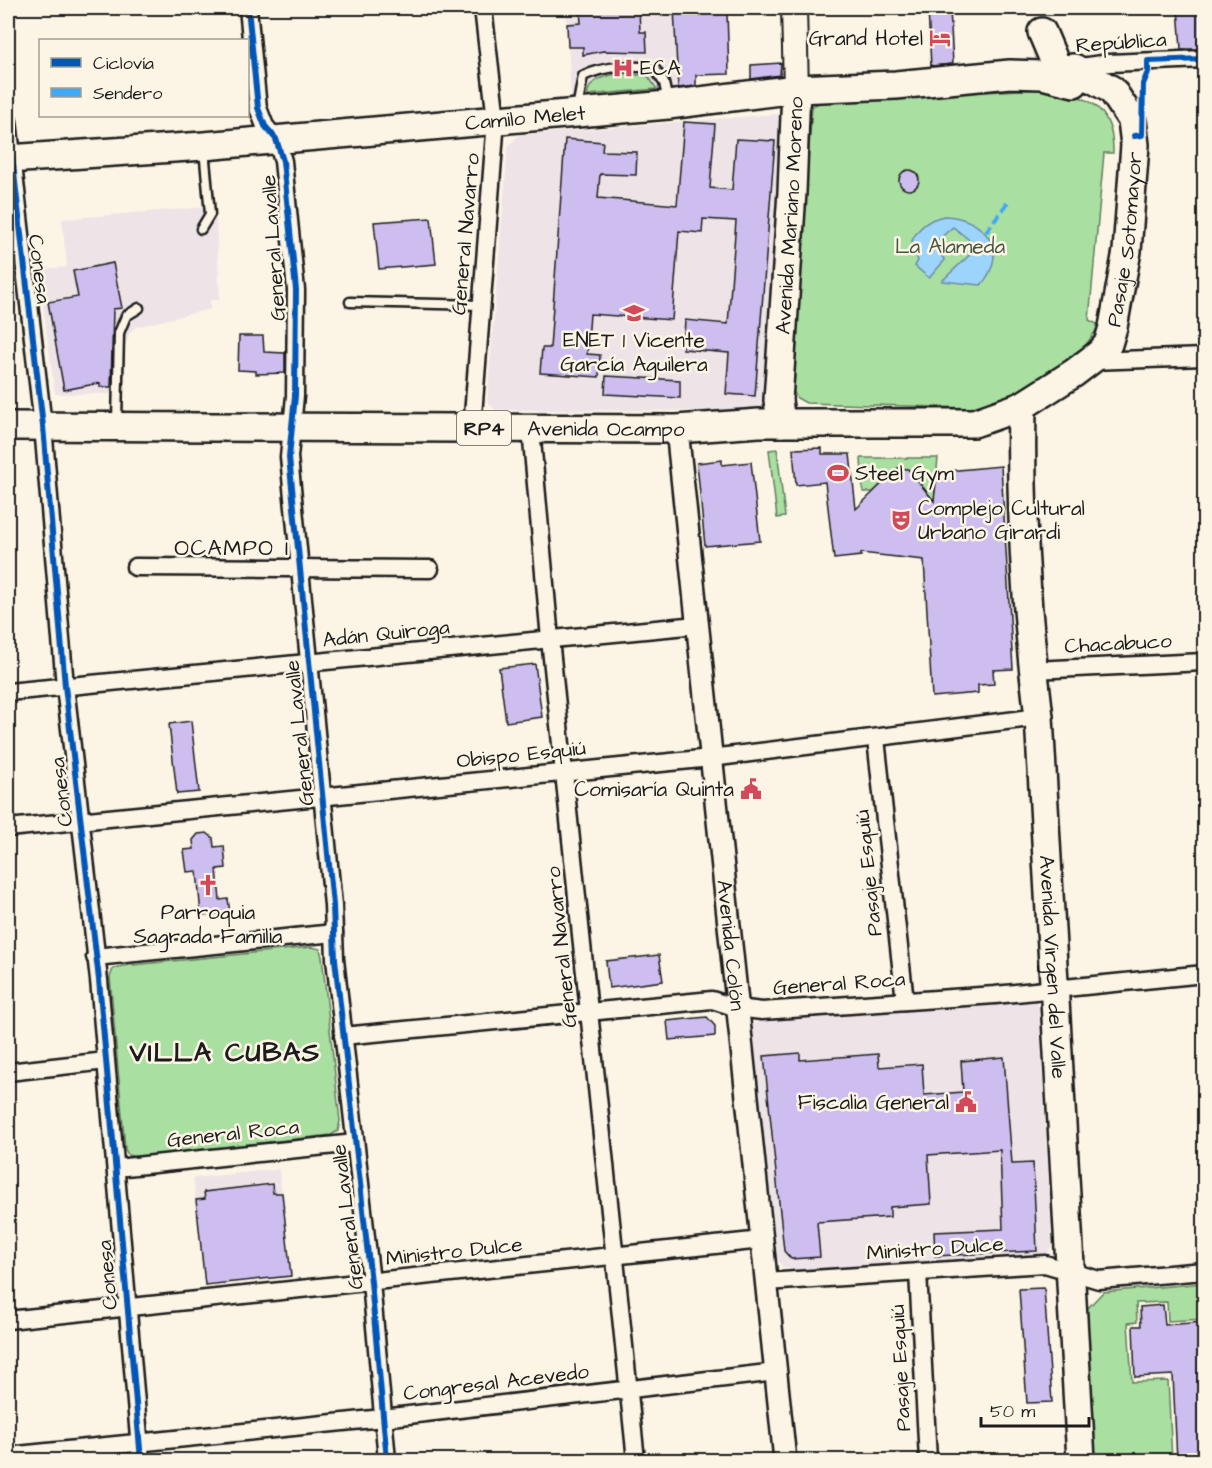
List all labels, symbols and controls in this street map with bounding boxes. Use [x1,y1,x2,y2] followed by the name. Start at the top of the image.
[809,24,923,53] place label: Grand Hotel
[1075,25,1168,61] street label: República
[928,26,952,50] hotel icon: Grand Hotel
[39,39,249,117] legend
[93,51,154,76] text: Ciclovía
[640,54,681,83] place label: ECA
[611,56,635,80] hospital icon: ECA
[93,81,162,106] text: Sendero
[768,96,811,335] street label: Avenida Mariano Moreno
[464,98,587,138] street label: Camilo Melet
[1099,150,1150,329] street label: Pasaje Sotomayor
[444,152,487,316] street label: General Navarro
[254,174,293,322] street label: General Lavalle
[895,232,1005,261] park label: La Alameda
[21,233,58,306] street label: Conesa
[622,301,646,325] school or university icon: ENET 1 Vicente García Aguilera
[560,326,708,381] place label: ENET 1 Vicente García Aguilera
[457,411,511,445] road number: RP4
[527,414,686,445] street label: Avenida Ocampo
[855,459,954,490] place label: Steel Gym
[826,461,850,485] sports icon: Steel Gym
[918,494,1085,547] place label: Complejo Cultural Urbano Girardi
[889,508,913,532] theatre icon: Complejo Cultural Urbano Girardi
[174,533,290,564] district label: OCAMPO I
[321,612,452,657] street label: Adán Quiroga
[1064,626,1173,661] street label: Chacabuco
[277,659,322,807] street label: General Lavalle
[455,733,588,777] street label: Obispo Esquiú
[43,755,80,828] street label: Conesa
[574,775,734,804] place label: Comisaría Quinta
[739,777,763,801] public building icon: Comisaría Quinta
[847,808,890,938] street label: Pasaje Esquiú
[1032,854,1073,1080] street label: Avenida Virgen del Valle
[539,865,584,1029] street label: General Navarro
[196,873,220,897] church icon: Parroquia Sagrada Familia
[709,878,752,1012] street label: Avenida Colón
[133,898,283,953] place label: Parroquia Sagrada Familia
[772,964,906,1003] street label: General Roca
[128,1034,321,1072] district label: VILLA CUBAS
[798,1088,949,1117] place label: Fiscalia General
[954,1090,978,1114] public building icon: Fiscalia General
[166,1112,301,1155] street label: General Roca
[324,1142,371,1291] street label: General Lavalle
[866,1229,1005,1268] street label: Ministro Dulce
[384,1230,524,1273] street label: Ministro Dulce
[90,1239,125,1311] street label: Conesa
[883,1303,918,1432] street label: Pasaje Esquiú
[402,1357,591,1410] street label: Congresal Acevedo
[981,1390,1089,1428] scale bar
[990,1399,1035,1424] text: 50 m

